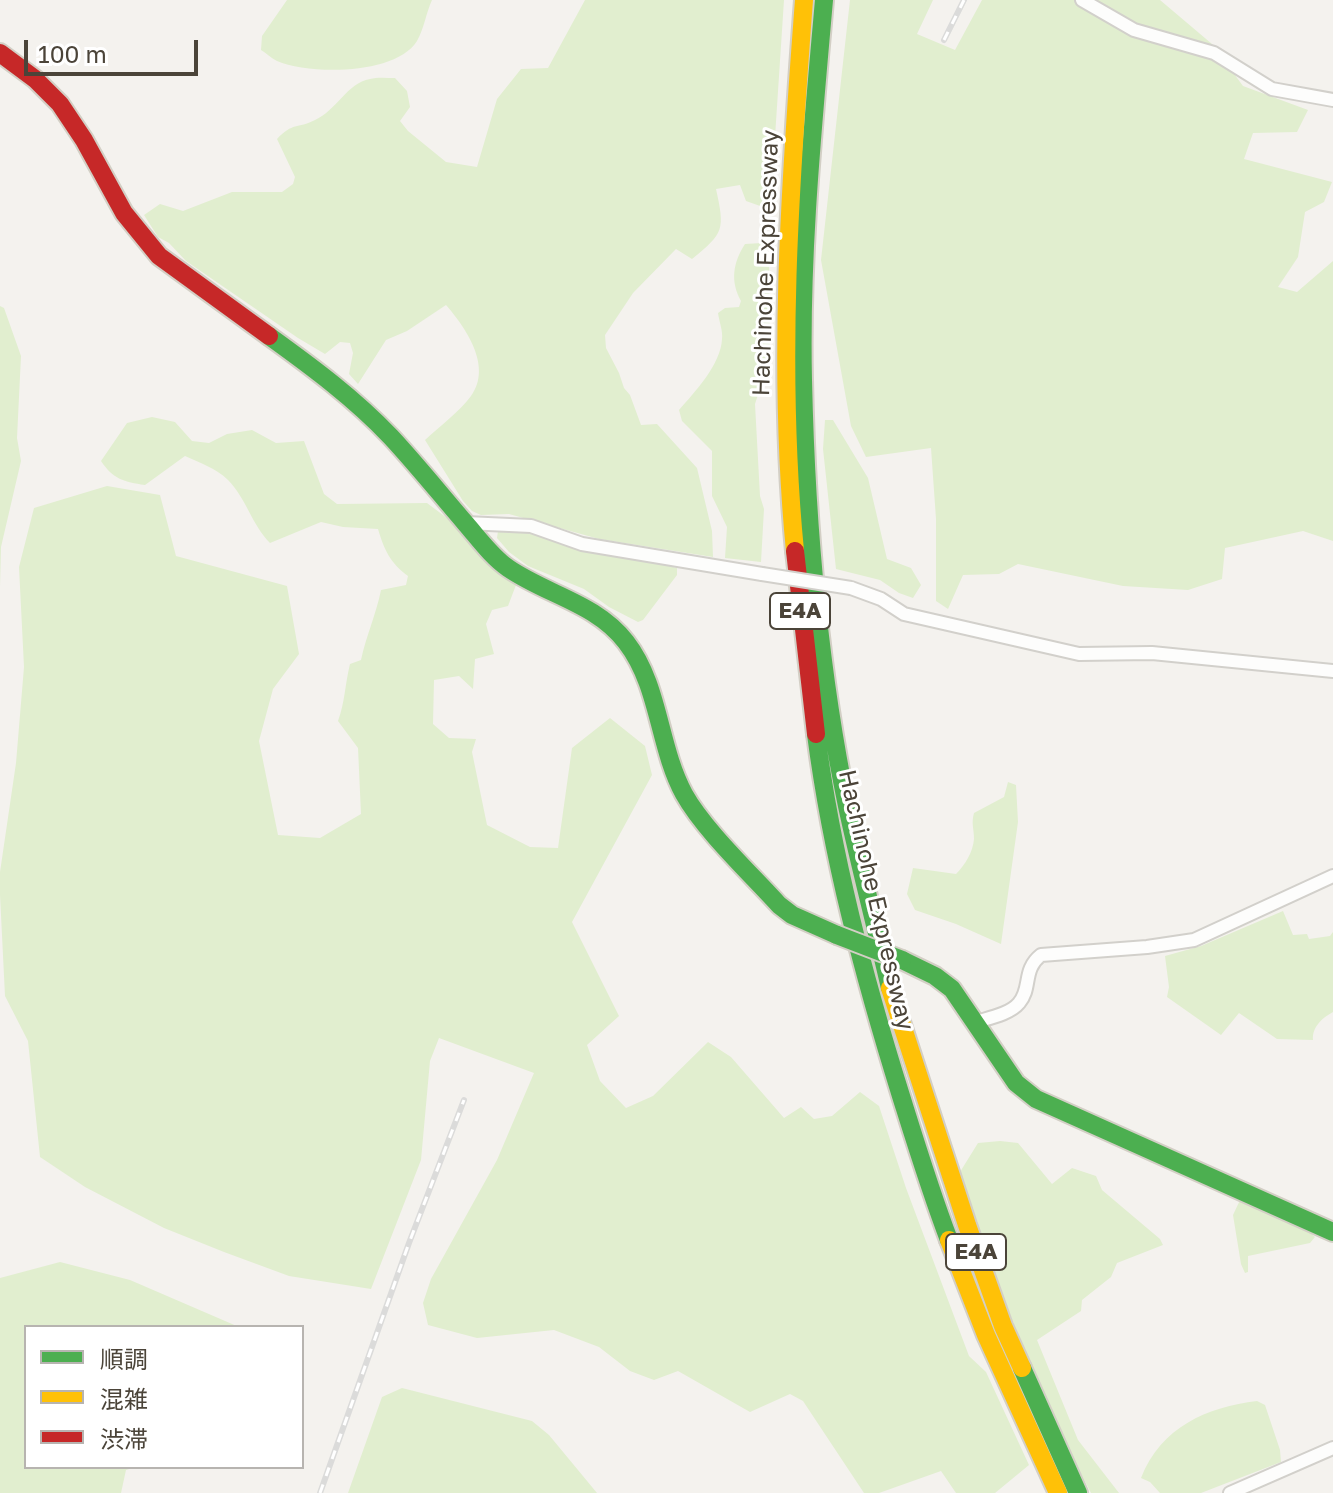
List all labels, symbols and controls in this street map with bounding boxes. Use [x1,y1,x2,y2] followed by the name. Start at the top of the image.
[28,24,202,74] scale bar
[38,39,107,68] text: 100 m
[747,129,785,397] street label: Hachinohe Expressway
[770,593,830,629] road number: E4A
[832,767,920,1033] street label: Hachinohe Expressway
[946,1234,1006,1270] road number: E4A
[24,1325,304,1469] legend
[100,1344,148,1373] text: 順調
[100,1384,148,1413] text: 混雑
[100,1424,148,1453] text: 渋滞

